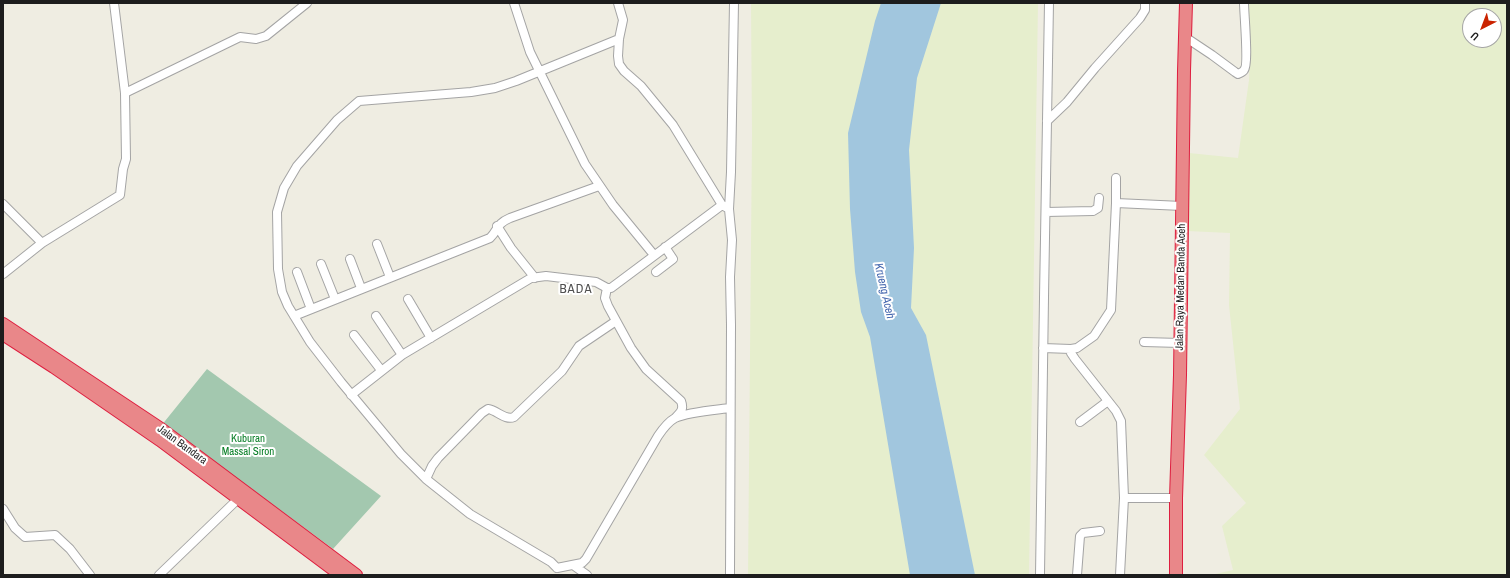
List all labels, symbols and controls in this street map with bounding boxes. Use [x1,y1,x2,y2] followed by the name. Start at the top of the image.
[1462,8,1502,48] north arrow
[1468,29,1482,44] text: U
[1173,223,1189,351] street label: Jalan Raya Medan Banda Aceh
[871,262,897,320] water label: Krueng Aceh
[559,282,593,298] district label: BADA
[155,423,209,467] street label: Jalan Bandara
[222,432,274,458] park label: Kuburan Massal Siron

